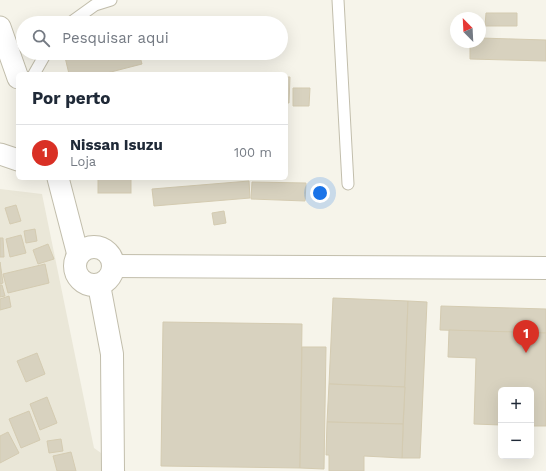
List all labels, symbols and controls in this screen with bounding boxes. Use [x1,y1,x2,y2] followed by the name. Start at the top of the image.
[450,12,486,48] north arrow
[16,16,288,60] search box
[30,27,52,49] icon: search
[62,29,169,47] text: Pesquisar aqui
[32,88,110,108] text: Por perto
[70,136,163,154] text: Nissan Isuzu
[42,145,48,160] text: 1
[234,145,272,160] text: 100 m
[70,154,96,169] text: Loja
[310,183,330,203] your location
[513,320,539,353] pin: 1
[498,387,534,459] map controls
[498,387,534,423] button: +
[498,423,534,459] button: −

